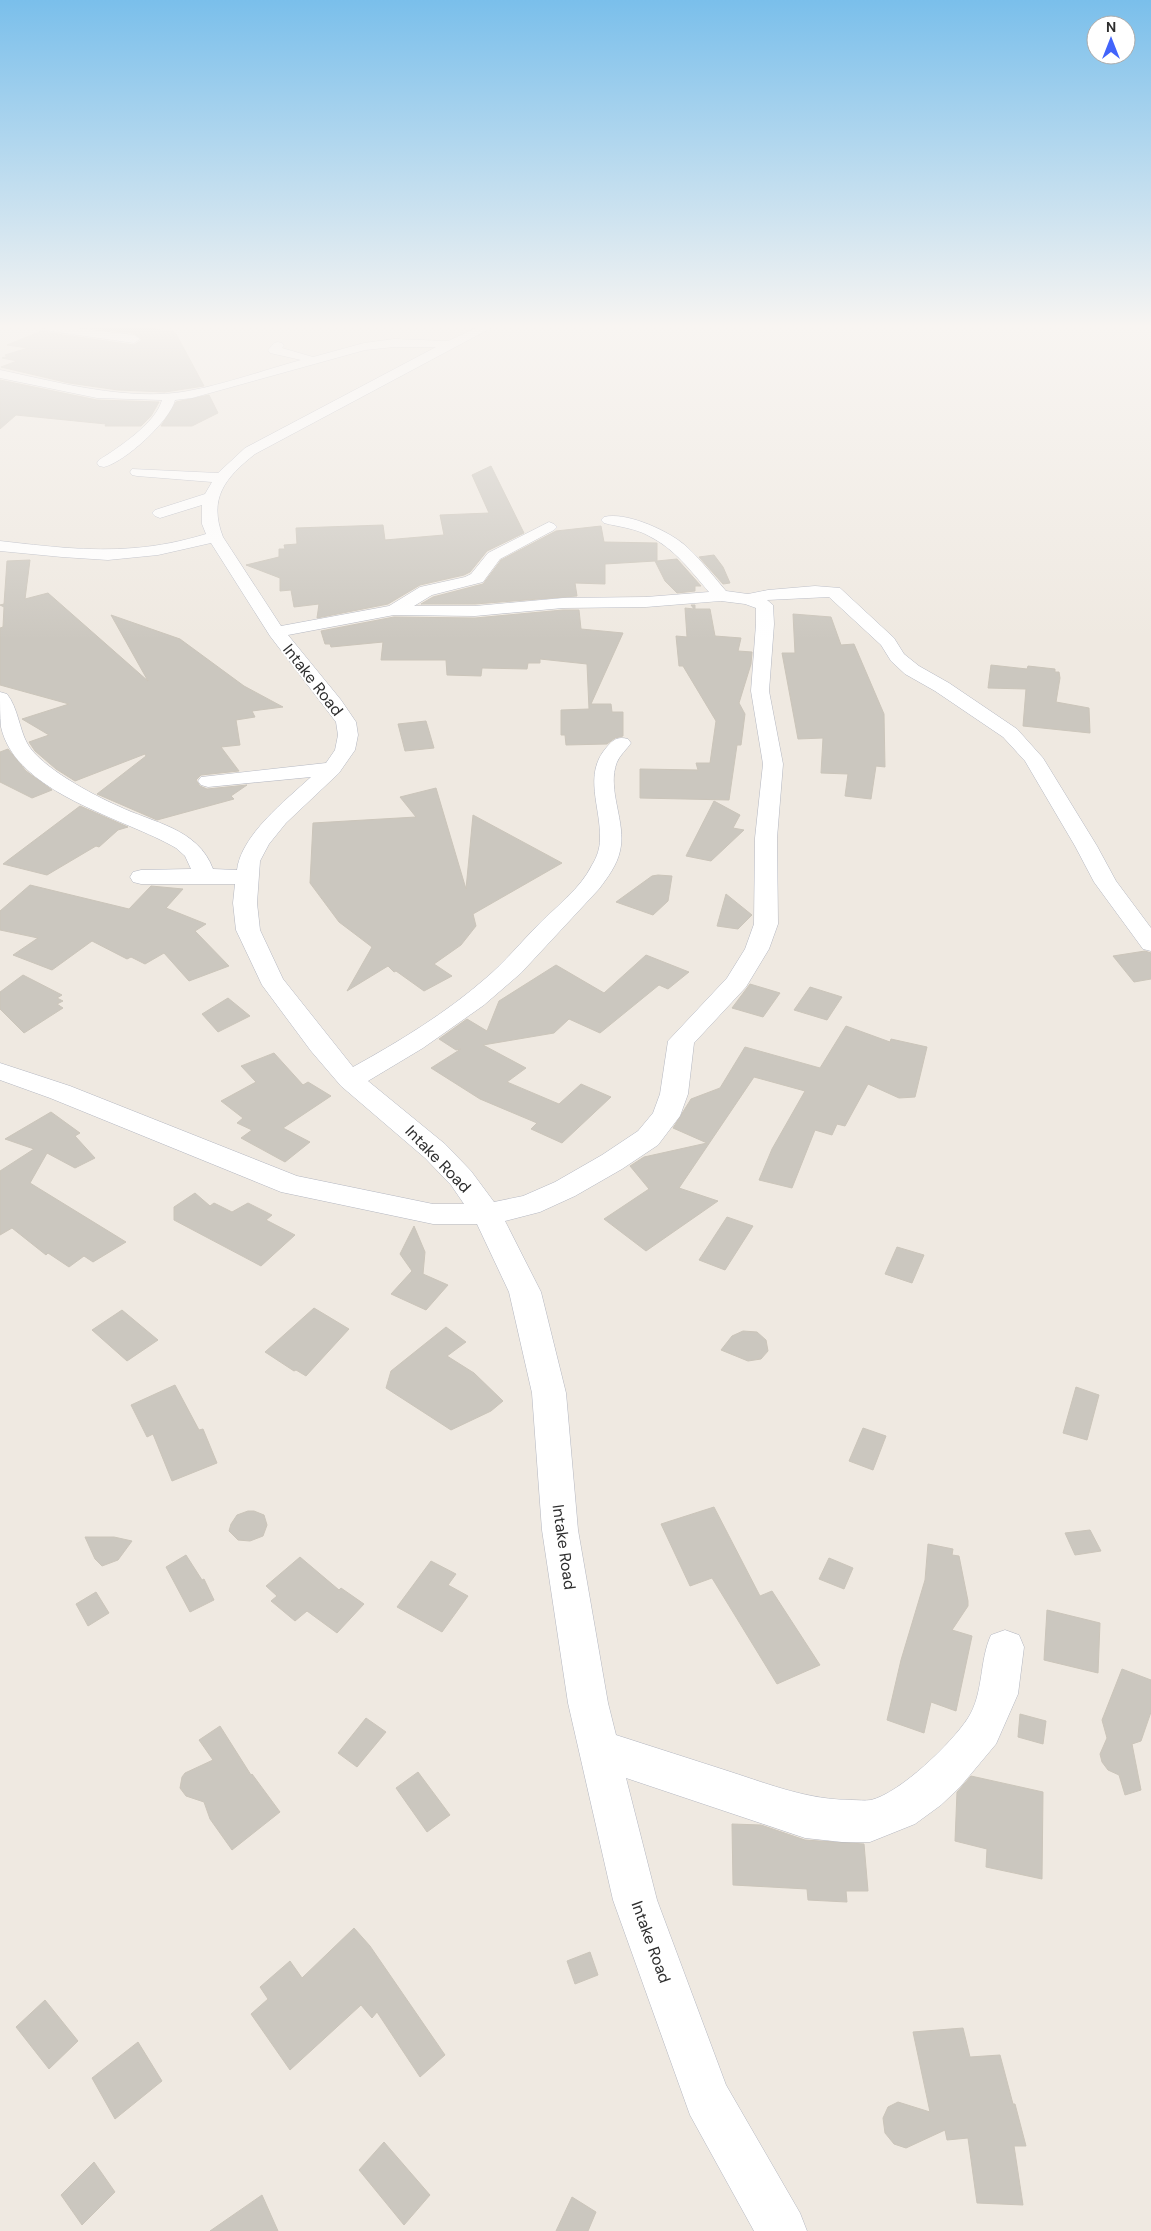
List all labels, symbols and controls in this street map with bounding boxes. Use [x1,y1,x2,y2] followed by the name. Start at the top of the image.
[1086,15,1136,65] north arrow
[1106,18,1116,36] text: N
[278,640,348,720] street label: Intake Road
[401,1121,475,1197] street label: Intake Road
[548,1503,580,1591] street label: Intake Road
[626,1898,676,1986] street label: Intake Road

